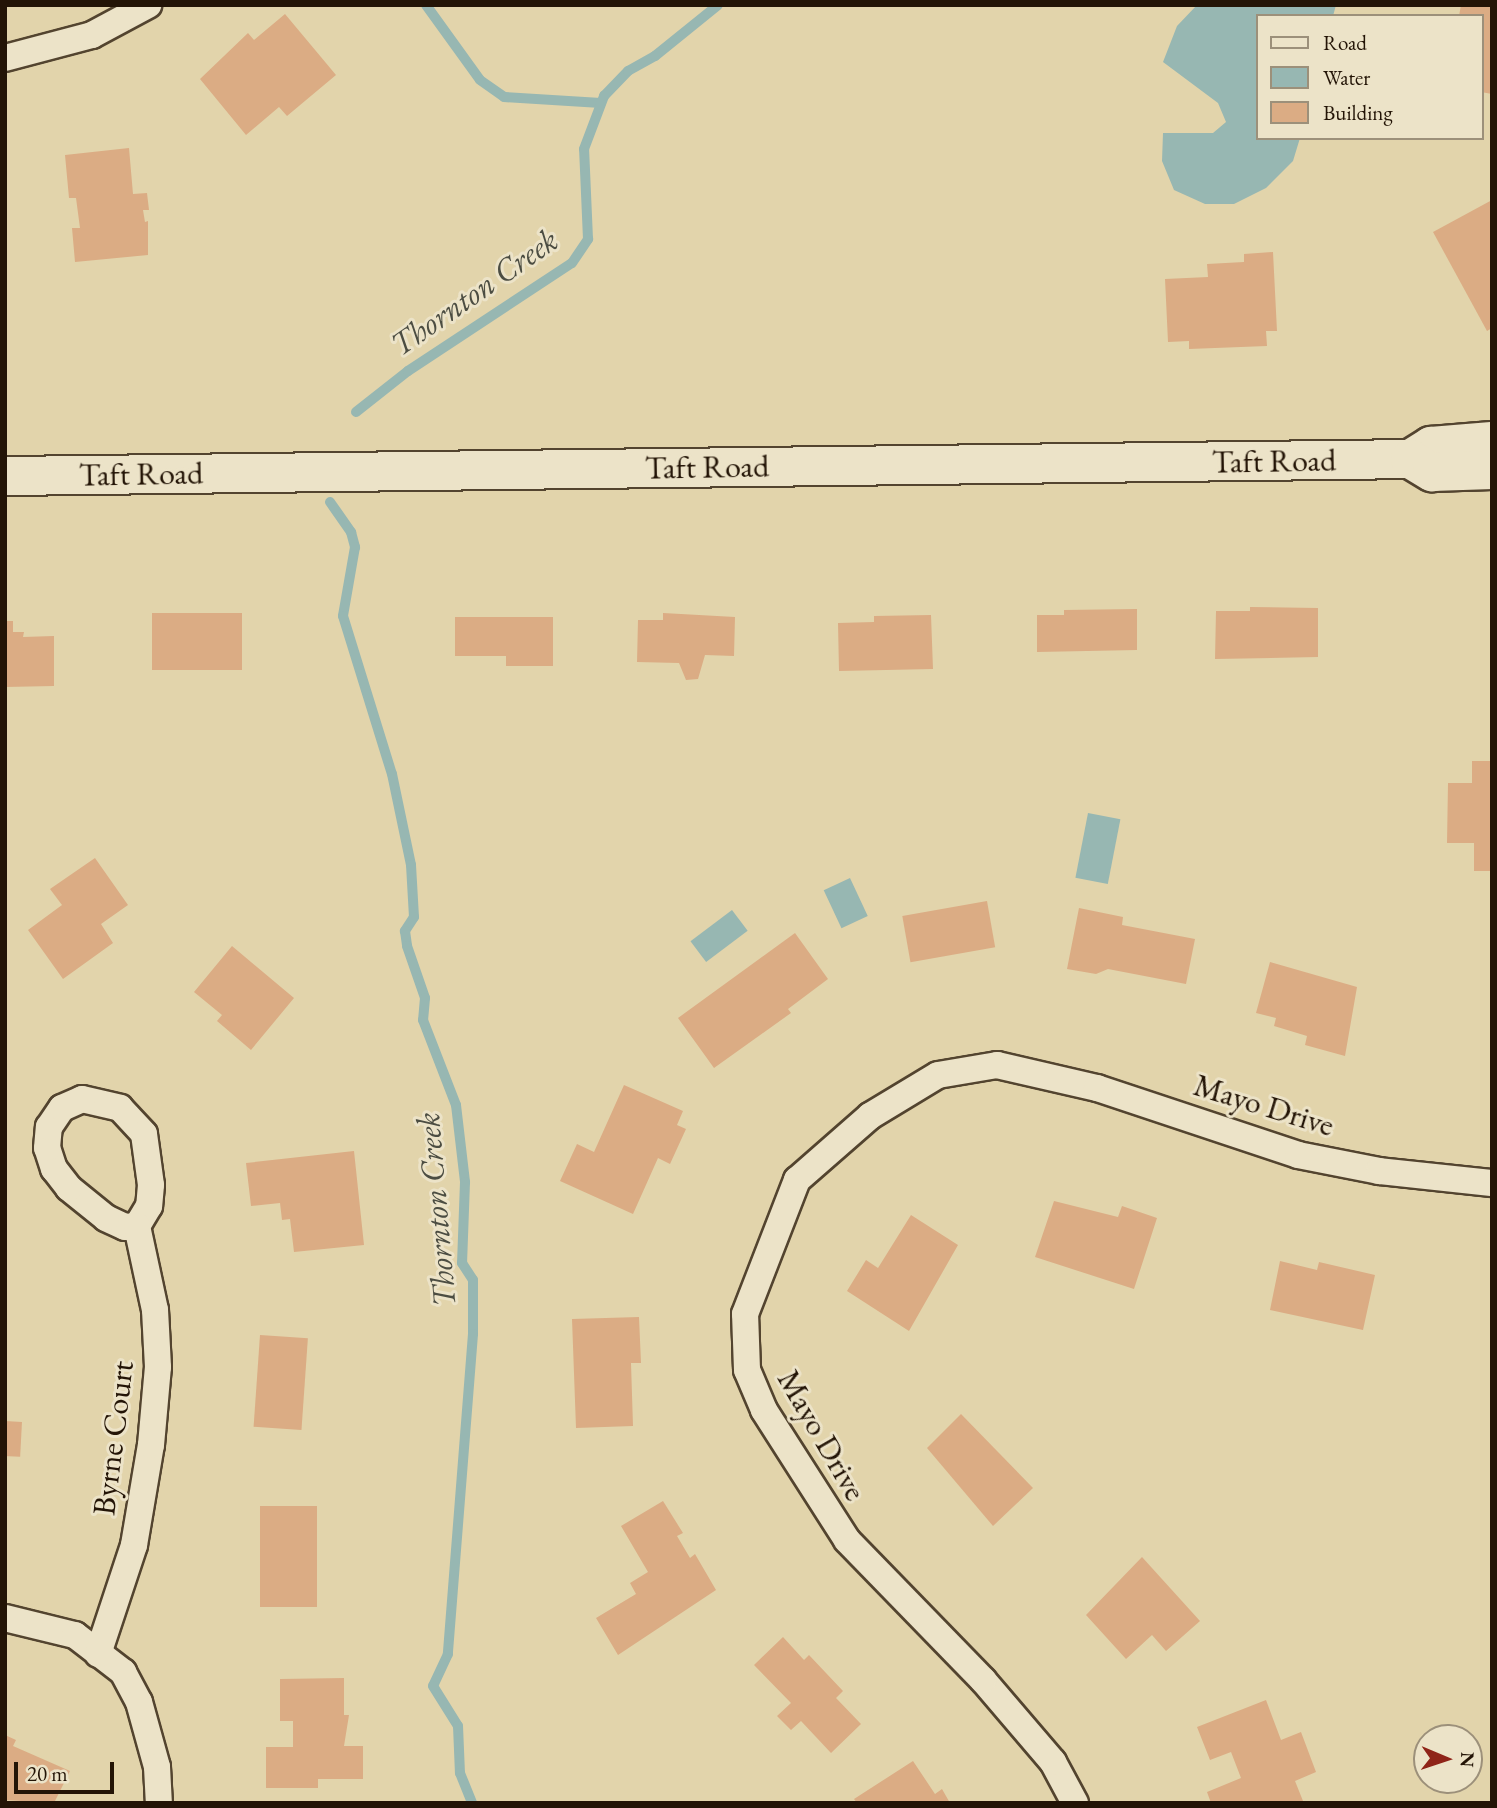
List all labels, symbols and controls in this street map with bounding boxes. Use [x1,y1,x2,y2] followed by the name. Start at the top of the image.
[1256,14,1483,140] legend
[1323,29,1367,56] text: Road
[1323,64,1370,91] text: Water
[1323,99,1393,126] text: Building
[383,220,565,364] water label: Thornton Creek
[1211,441,1337,481] street label: Taft Road
[644,447,770,487] street label: Taft Road
[78,454,204,494] street label: Taft Road
[1189,1066,1339,1144] street label: Mayo Drive
[408,1111,464,1309] water label: Thornton Creek
[84,1359,142,1517] street label: Byrne Court
[769,1363,875,1507] street label: Mayo Drive
[1413,1724,1483,1794] north arrow
[18,1748,117,1792] scale bar
[1455,1752,1480,1768] text: N
[27,1760,68,1787] text: 20 m

